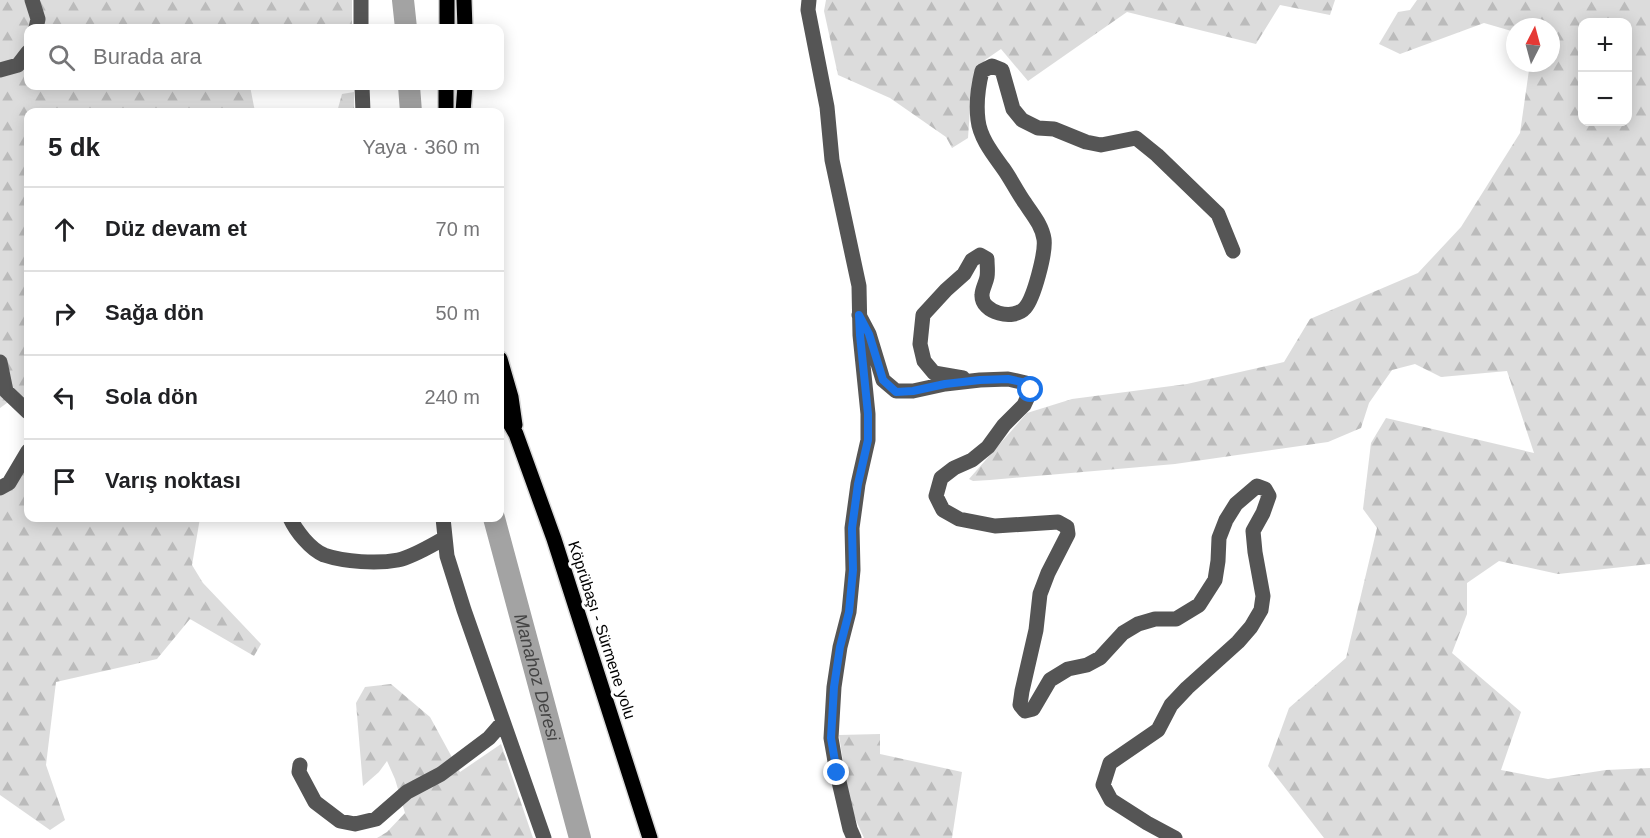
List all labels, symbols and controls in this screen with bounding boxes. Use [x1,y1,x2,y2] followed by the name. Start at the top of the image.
[1506,18,1560,72] north arrow
[1578,18,1632,126] map controls
[1578,18,1632,72] button: +
[24,24,504,90] search box
[45,41,78,74] icon: search
[93,44,202,69] text: Burada ara
[1578,72,1632,126] button: −
[48,132,100,162] text: 5 dk
[363,136,480,158] text: Yaya · 360 m
[48,213,81,246] icon: ahead
[105,216,247,241] text: Düz devam et
[436,218,480,240] text: 70 m
[48,297,81,330] icon: right
[105,300,204,325] text: Sağa dön
[436,302,480,324] text: 50 m
[1017,376,1043,402] route start
[48,381,81,414] icon: left
[105,384,198,409] text: Sola dön
[424,386,480,408] text: 240 m
[48,465,81,498] icon: arrive
[105,468,241,493] text: Varış noktası
[565,539,639,721] street label: Köprübaşı - Sürmene yolu
[510,611,564,744] water label: Manahoz Deresi
[823,759,849,785] route end

